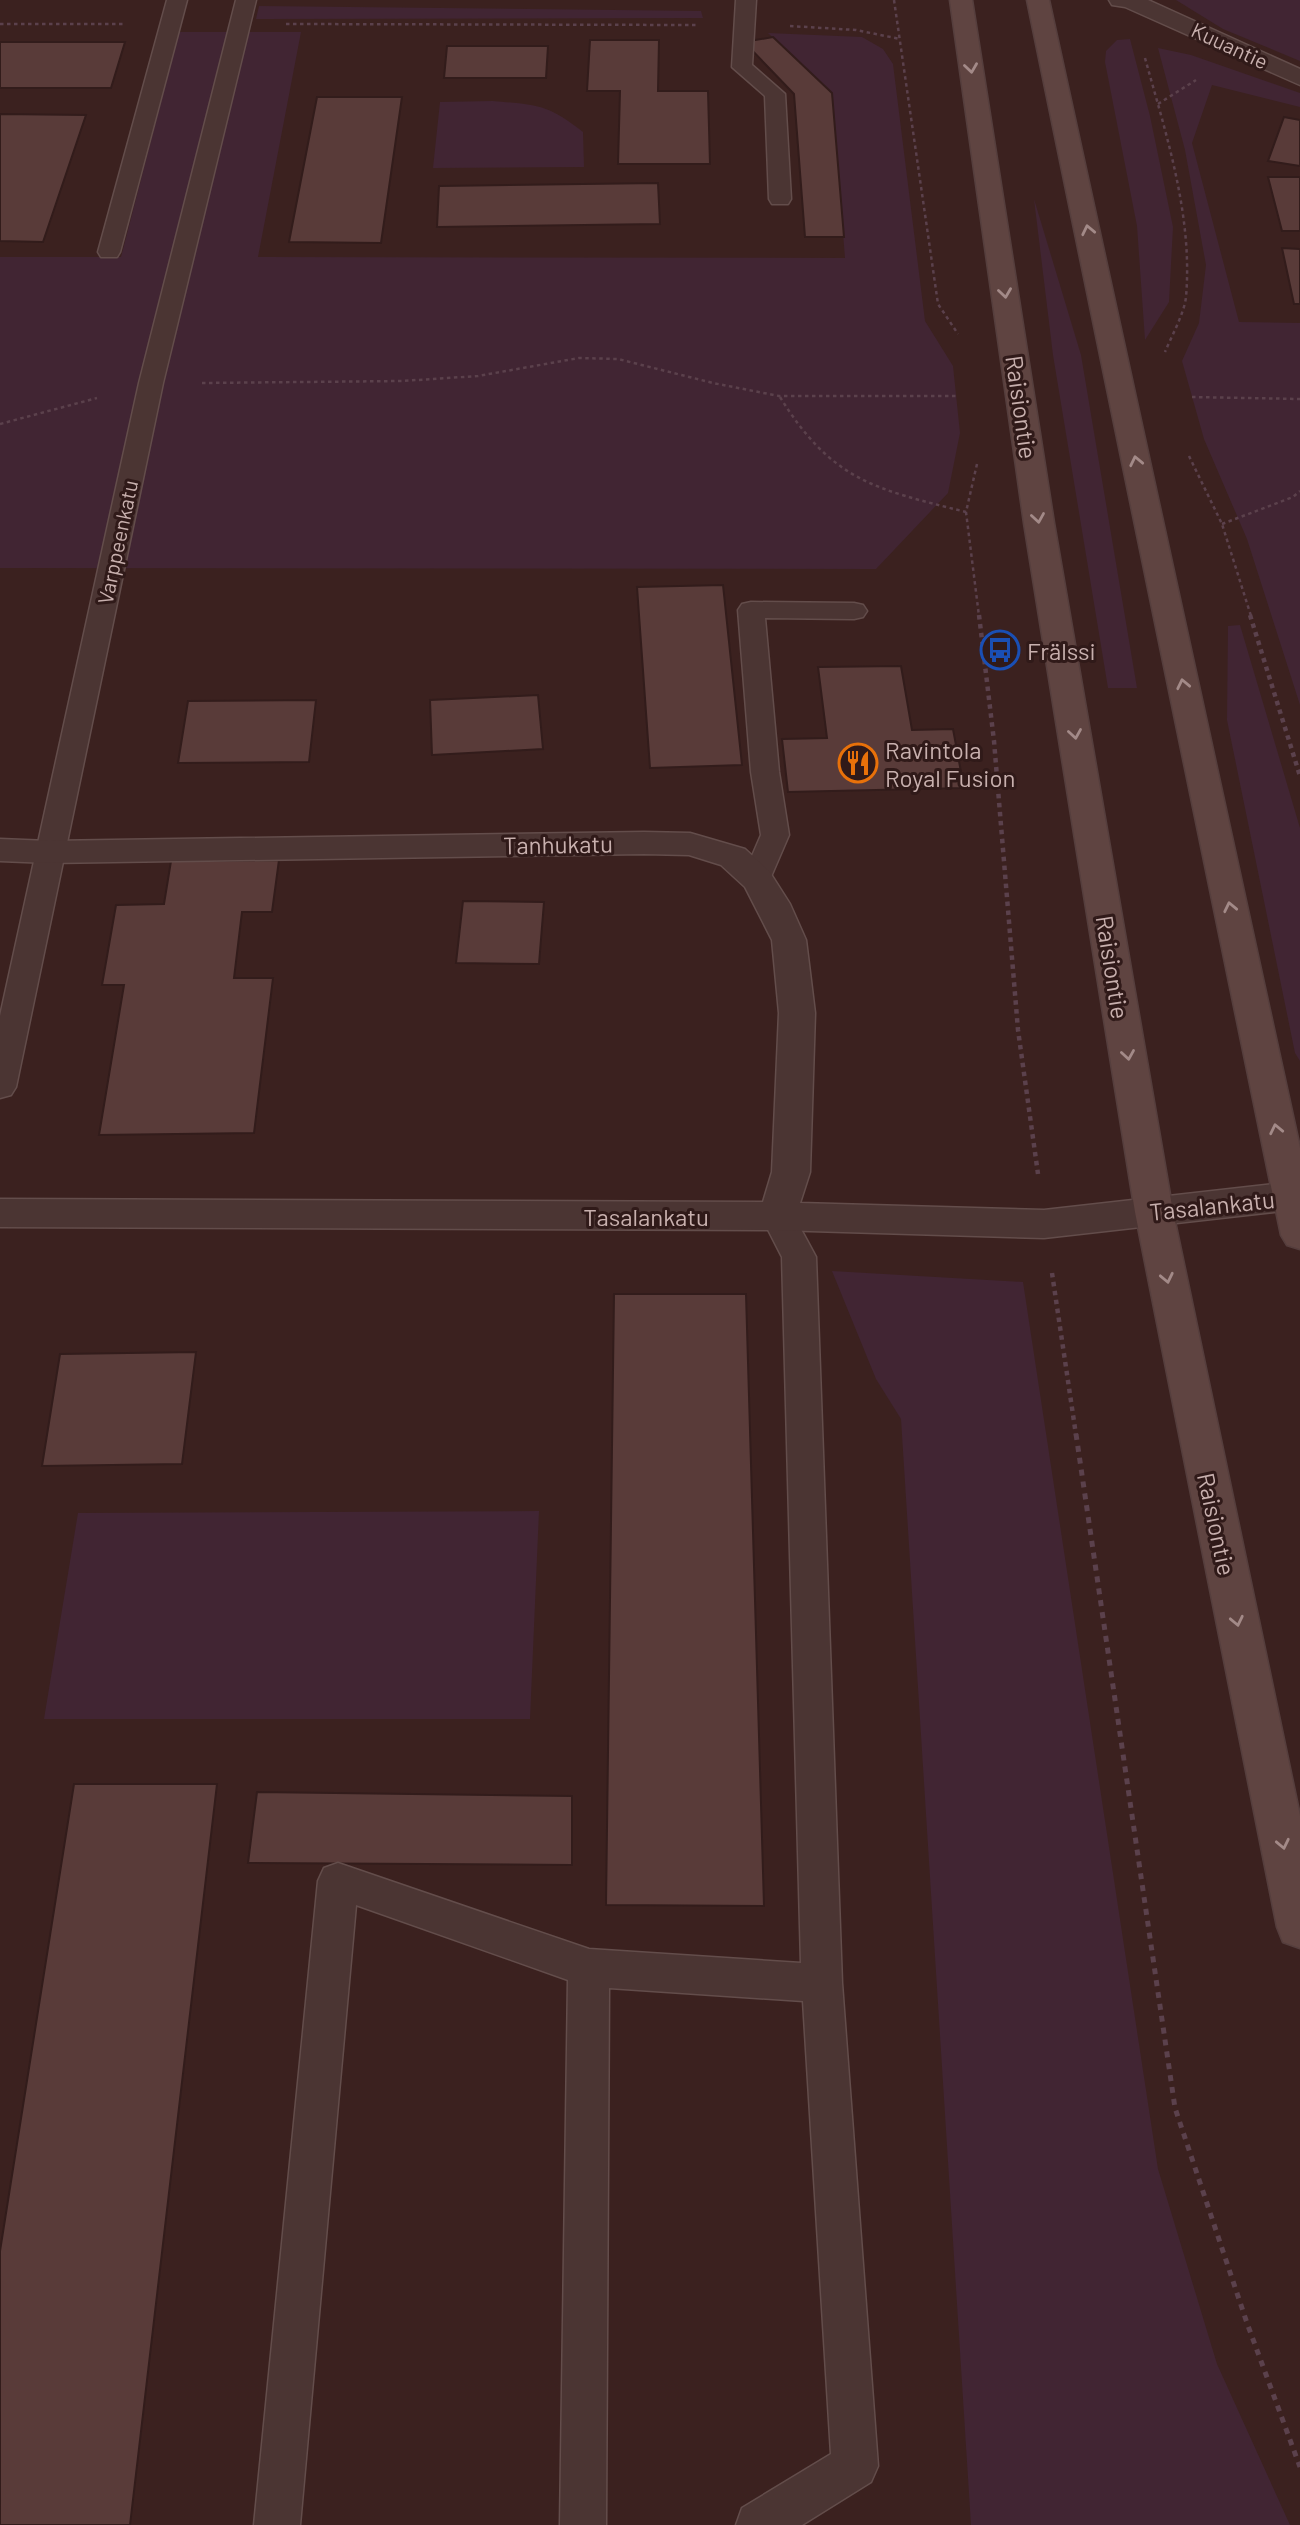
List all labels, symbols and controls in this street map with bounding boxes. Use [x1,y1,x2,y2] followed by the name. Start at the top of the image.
[1188,16,1272,74] street label: Kuuantie
[964,62,979,73] one-way arrow
[1081,224,1096,236] one-way arrow
[997,287,1012,298] one-way arrow
[1000,353,1044,461] street label: Raisiontie
[1130,455,1145,467] one-way arrow
[92,478,142,606] street label: Varppeenkatu
[1030,512,1045,523] one-way arrow
[979,629,1021,671] bus stop icon: Frälssi
[1027,636,1096,665] place label: Frälssi
[1177,678,1192,690] one-way arrow
[1067,728,1082,740] one-way arrow
[885,735,1015,792] place label: Ravintola Royal Fusion
[837,742,879,784] restaurant icon: Ravintola Royal Fusion
[503,829,613,859] street label: Tanhukatu
[1223,901,1238,913] one-way arrow
[1091,913,1135,1021] street label: Raisiontie
[1120,1049,1135,1061] one-way arrow
[1270,1123,1285,1135] one-way arrow
[1148,1184,1276,1226] street label: Tasalankatu
[583,1202,709,1231] street label: Tasalankatu
[1159,1272,1174,1284] one-way arrow
[1192,1470,1242,1578] street label: Raisiontie
[1229,1615,1244,1627] one-way arrow
[1275,1838,1290,1850] one-way arrow

